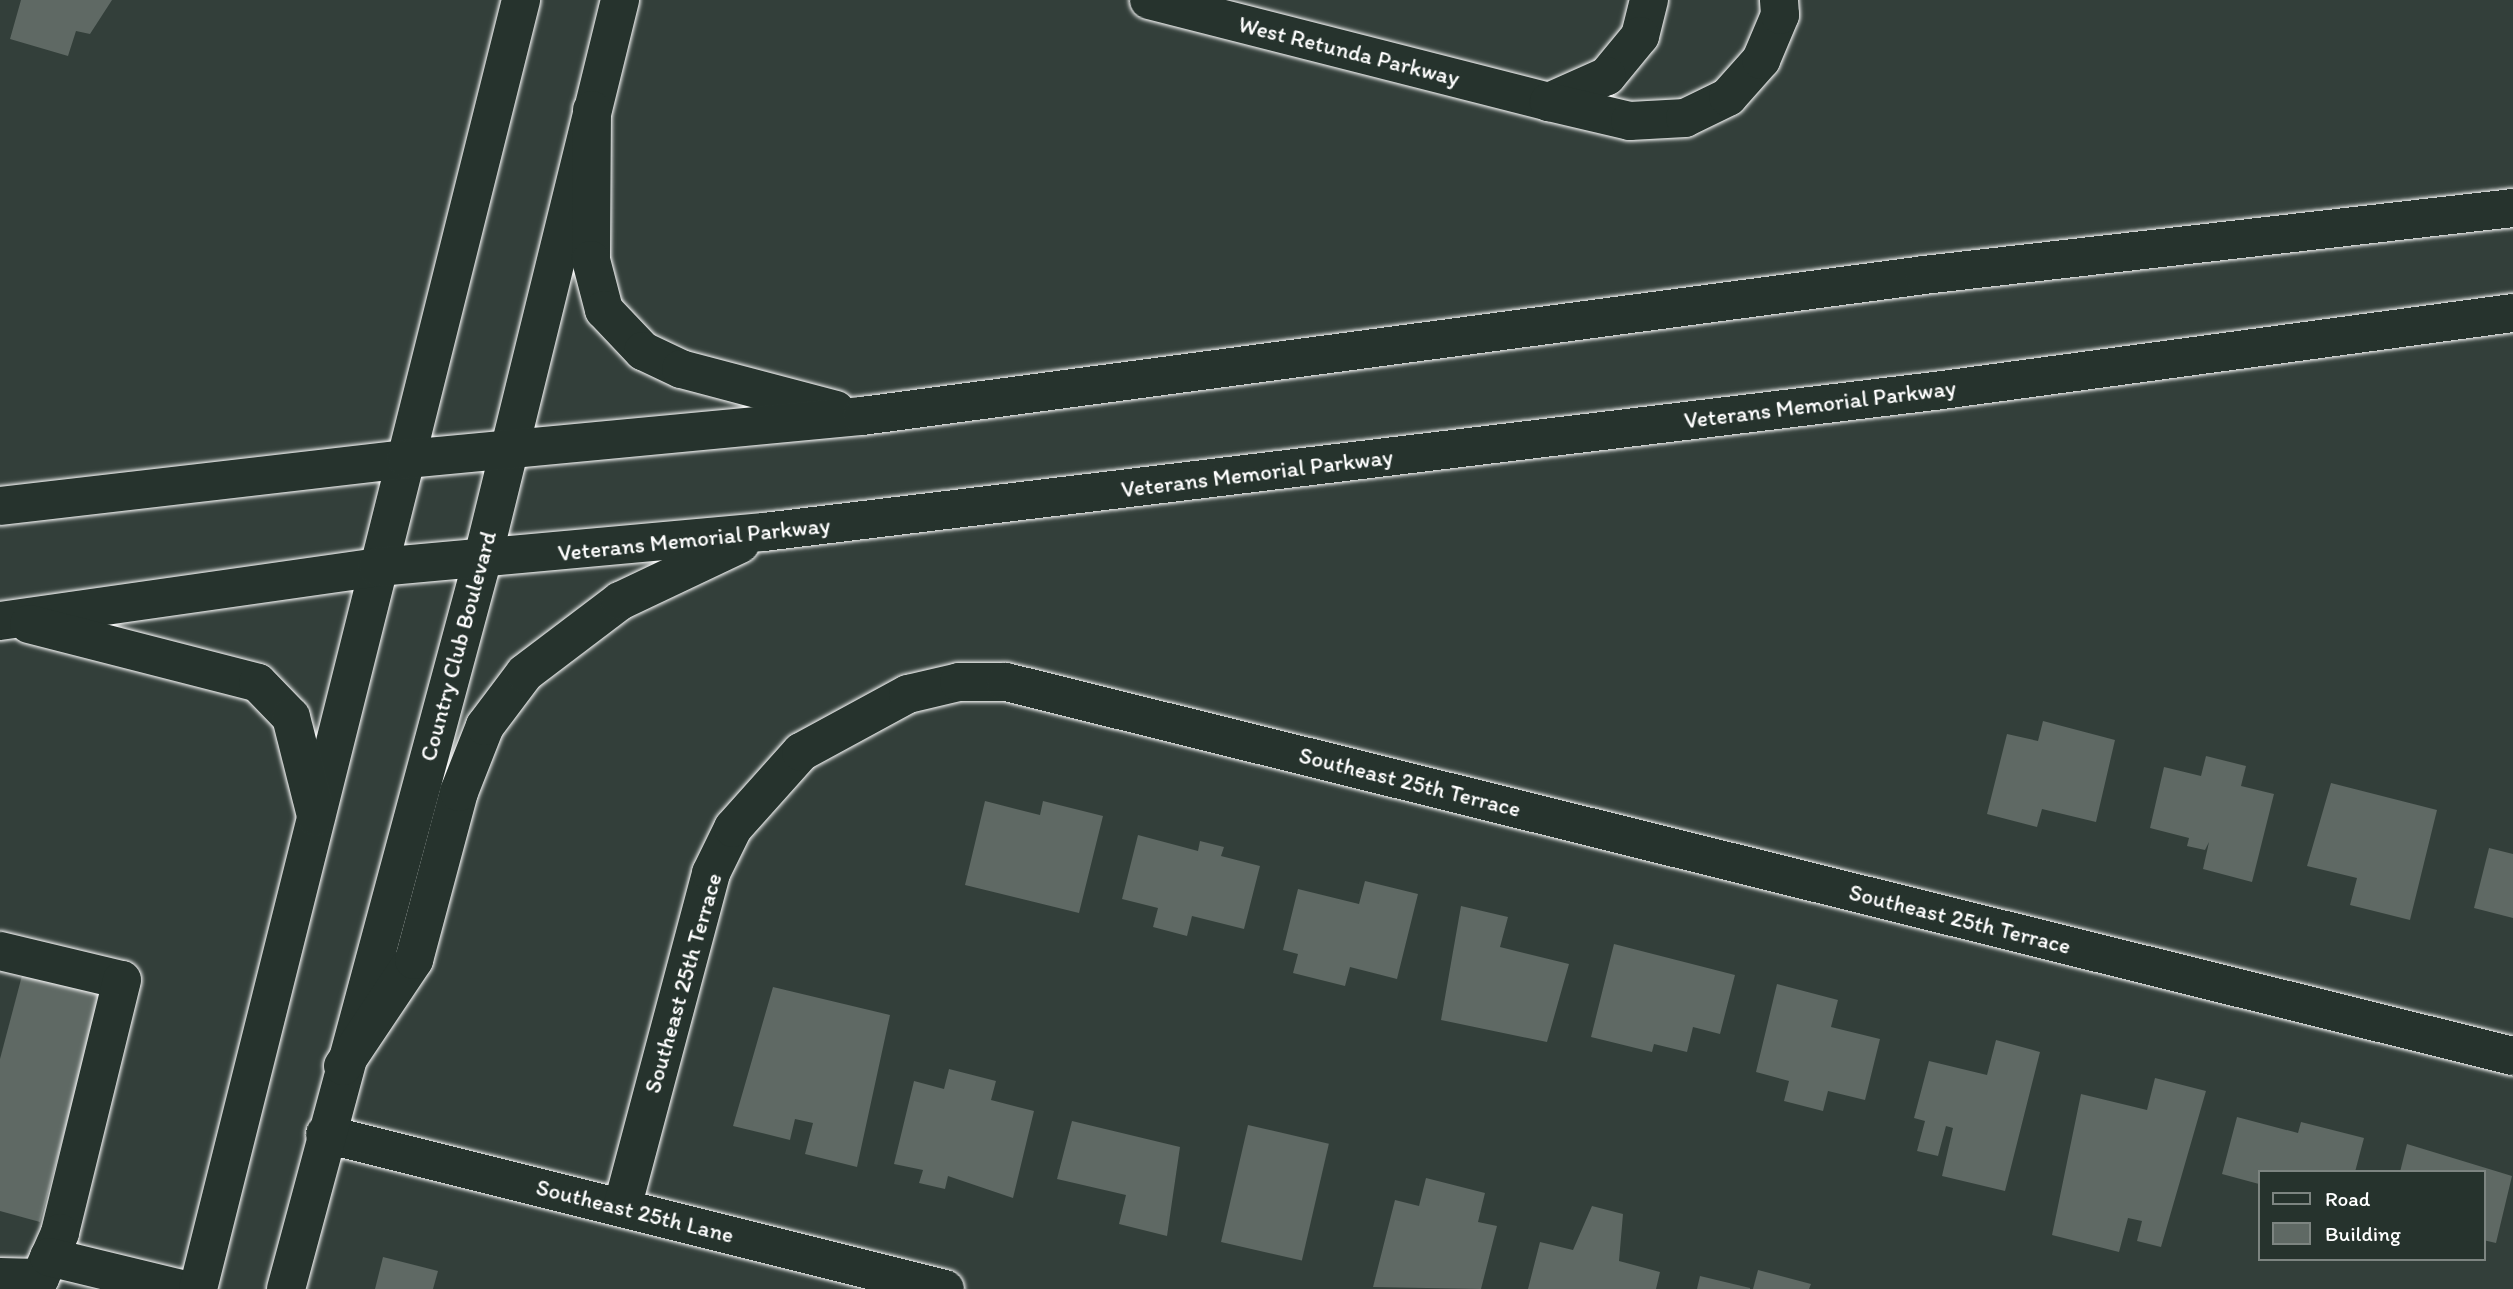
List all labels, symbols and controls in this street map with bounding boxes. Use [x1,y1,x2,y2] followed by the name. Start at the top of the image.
[1237,10,1461,92] street label: West Retunda Parkway
[1683,374,1957,434] street label: Veterans Memorial Parkway
[1120,443,1394,503] street label: Veterans Memorial Parkway
[557,511,831,567] street label: Veterans Memorial Parkway
[414,527,502,765] street label: Country Club Boulevard
[1296,741,1524,823] street label: Southeast 25th Terrace
[638,870,728,1096] street label: Southeast 25th Terrace
[1846,878,2074,960] street label: Southeast 25th Terrace
[2258,1170,2485,1261] legend
[534,1173,736,1249] street label: Southeast 25th Lane
[2325,1186,2370,1211] text: Road
[2325,1221,2401,1246] text: Building

